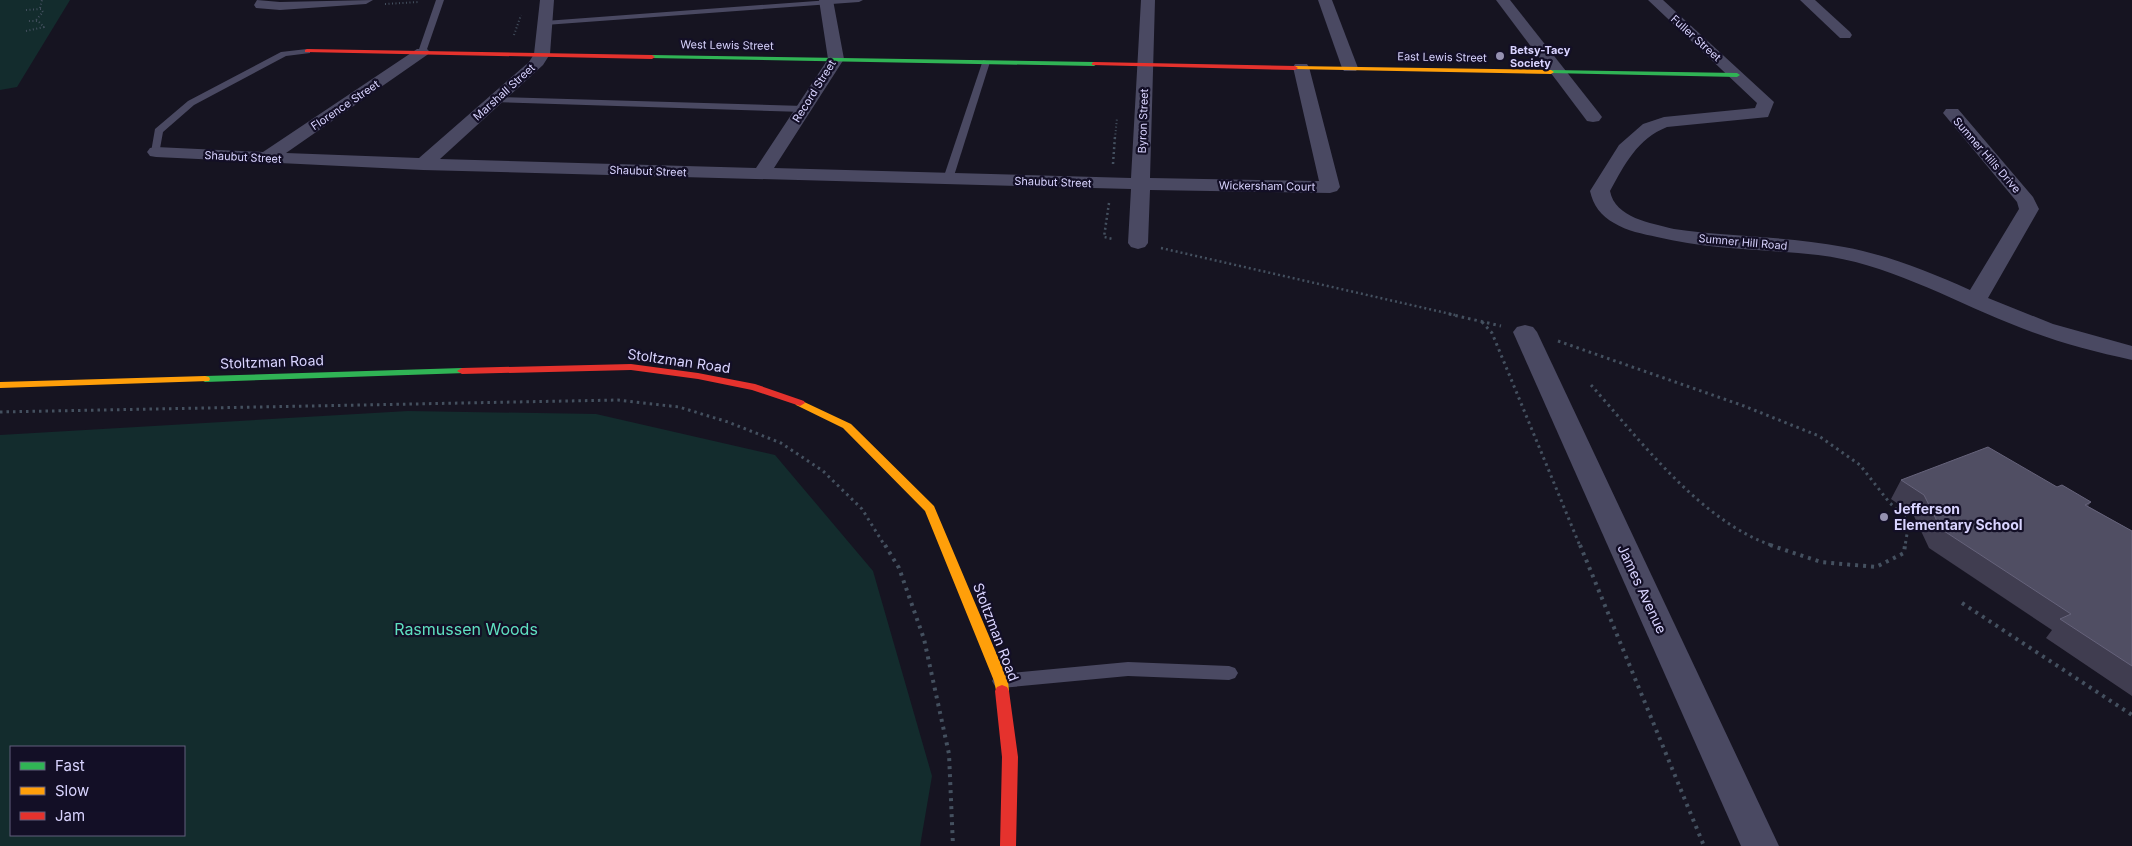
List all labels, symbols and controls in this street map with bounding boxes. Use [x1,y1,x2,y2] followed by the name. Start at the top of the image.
[1668,12,1724,64] street label: Fuller Street
[680,37,774,53] street label: West Lewis Street
[1510,43,1571,70] place label: Betsy-Tacy Society
[1397,49,1487,65] street label: East Lewis Street
[1494,50,1506,62] marker: Betsy-Tacy Society
[789,57,839,125] street label: Record Street
[470,60,538,123] street label: Marshall Street
[308,77,382,133] street label: Florence Street
[1135,88,1151,154] street label: Byron Street
[1950,114,2024,196] street label: Sumner Hills Drive
[204,148,282,166] street label: Shaubut Street
[609,163,687,179] street label: Shaubut Street
[1014,174,1092,190] street label: Shaubut Street
[1219,178,1316,194] street label: Wickersham Court
[1698,231,1788,253] street label: Sumner Hill Road
[626,345,732,376] street label: Stoltzman Road
[220,351,324,372] street label: Stoltzman Road
[1894,500,2023,533] place label: Jefferson Elementary School
[1878,511,1890,523] marker: Jefferson Elementary School
[1614,541,1671,636] street label: James Avenue
[970,580,1023,683] street label: Stoltzman Road
[394,619,538,639] park label: Rasmussen Woods
[10,746,185,836] legend
[55,756,85,775] text: Fast
[55,781,89,800] text: Slow
[55,806,85,825] text: Jam

